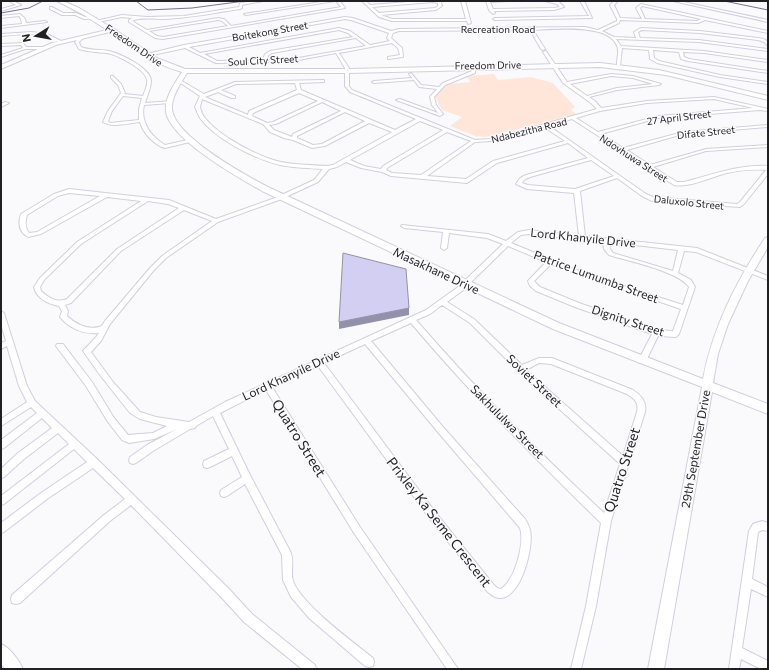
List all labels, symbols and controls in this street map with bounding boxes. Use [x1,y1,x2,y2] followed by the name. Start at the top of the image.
[16,16,56,56] north arrow
[231,18,309,44] street label: Boitekong Street
[103,21,165,69] street label: Freedom Drive
[461,23,536,35] street label: Recreation Road
[19,33,33,43] text: N
[227,52,299,68] street label: Soul City Street
[455,58,521,72] street label: Freedom Drive
[646,107,712,127] street label: 27 April Street
[490,115,568,145] street label: Ndabezitha Road
[676,123,736,141] street label: Difate Street
[598,131,670,185] street label: Ndovhuwa Street
[653,192,725,212] street label: Daluxolo Street
[530,225,636,249] street label: Lord Khanyile Drive
[391,244,482,296] street label: Masakhane Drive
[532,247,661,305] street label: Patrice Lumumba Street
[590,302,667,338] street label: Dignity Street
[240,345,341,403] street label: Lord Khanyile Drive
[504,351,565,410] street label: Soviet Street
[468,382,547,461] street label: Sakhululwa Street
[678,389,712,509] street label: 29th September Drive
[269,396,330,480] street label: Quatro Street
[600,425,643,514] street label: Quatro Street
[383,453,496,590] street label: Prixley Ka Seme Crescent

